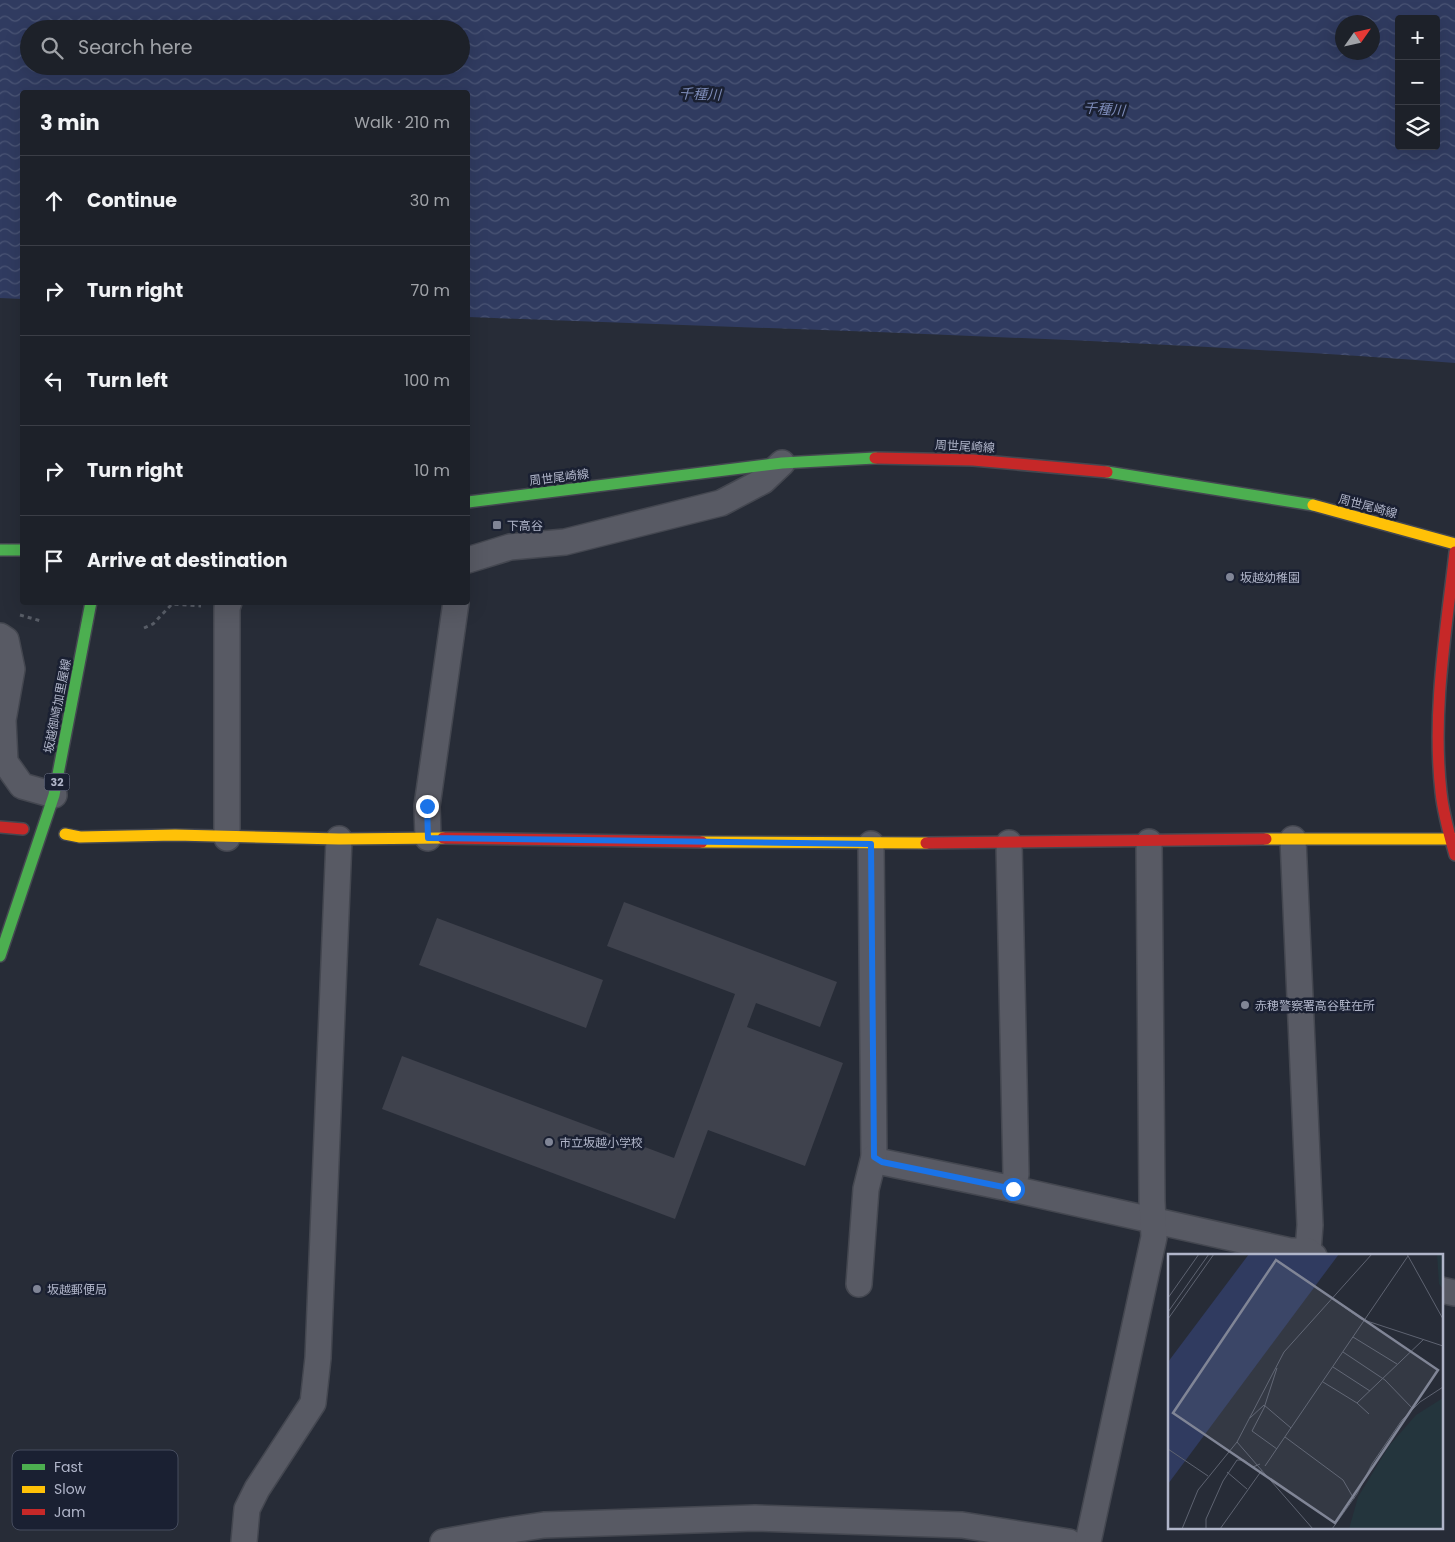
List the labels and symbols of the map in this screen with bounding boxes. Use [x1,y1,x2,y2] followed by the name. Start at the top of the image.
[1335,15,1380,60] north arrow
[679,83,723,105] water label: 千種川
[1082,98,1128,121] water label: 千種川
[935,436,995,456] street label: 周世尾崎線
[528,465,590,489] street label: 周世尾崎線
[1337,490,1399,522] street label: 周世尾崎線
[507,517,543,534] place label: 下高谷
[491,519,503,531] marker: 下高谷
[1240,569,1300,586] place label: 坂越幼稚園
[1224,571,1236,583] marker: 坂越幼稚園
[39,657,75,755] street label: 坂越御崎加里屋線
[44,774,70,790] road number: 32
[416,795,439,818] route end
[1255,997,1375,1014] place label: 赤穂警察署高谷駐在所
[1239,999,1251,1011] marker: 赤穂警察署高谷駐在所
[559,1134,643,1151] place label: 市立坂越小学校
[543,1136,555,1148] marker: 市立坂越小学校
[1002,1178,1025,1201] route start
[1168,1254,1442,1530] inset map
[47,1281,107,1298] place label: 坂越郵便局
[31,1283,43,1295] marker: 坂越郵便局
[12,1450,178,1530] legend
[54,1457,83,1477] text: Fast
[54,1479,87,1499] text: Slow
[54,1502,85,1522] text: Jam

